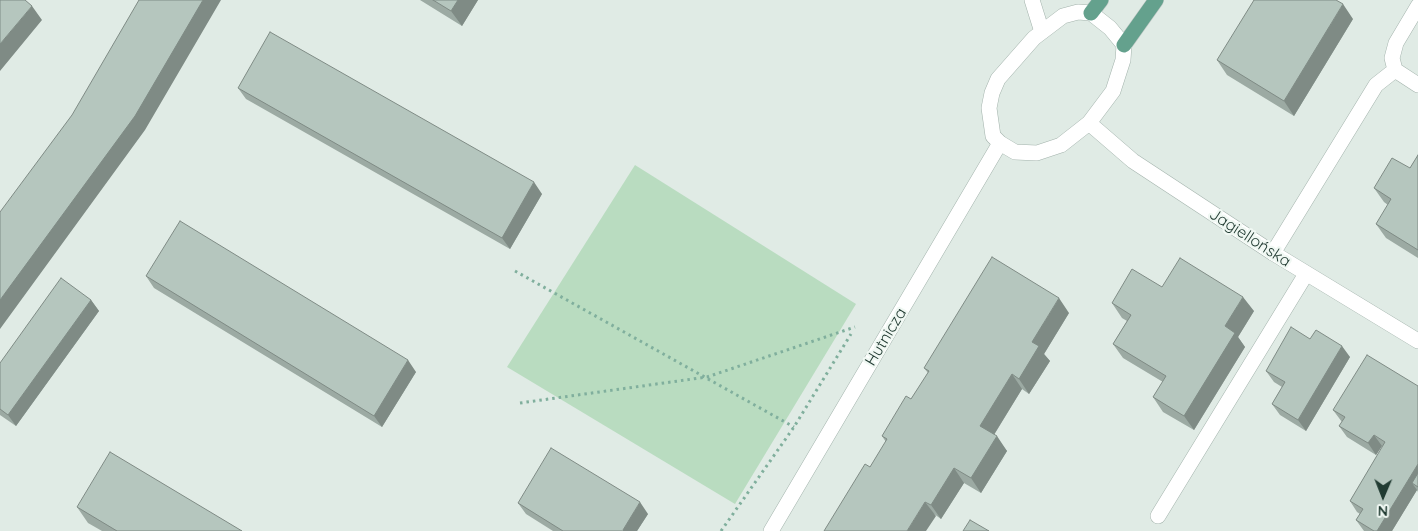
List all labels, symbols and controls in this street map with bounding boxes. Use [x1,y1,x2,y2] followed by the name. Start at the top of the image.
[1206,205,1294,271] street label: Jagiellońska
[861,304,911,370] street label: Hutnicza
[1358,471,1408,521] north arrow
[1377,502,1388,520] text: N

